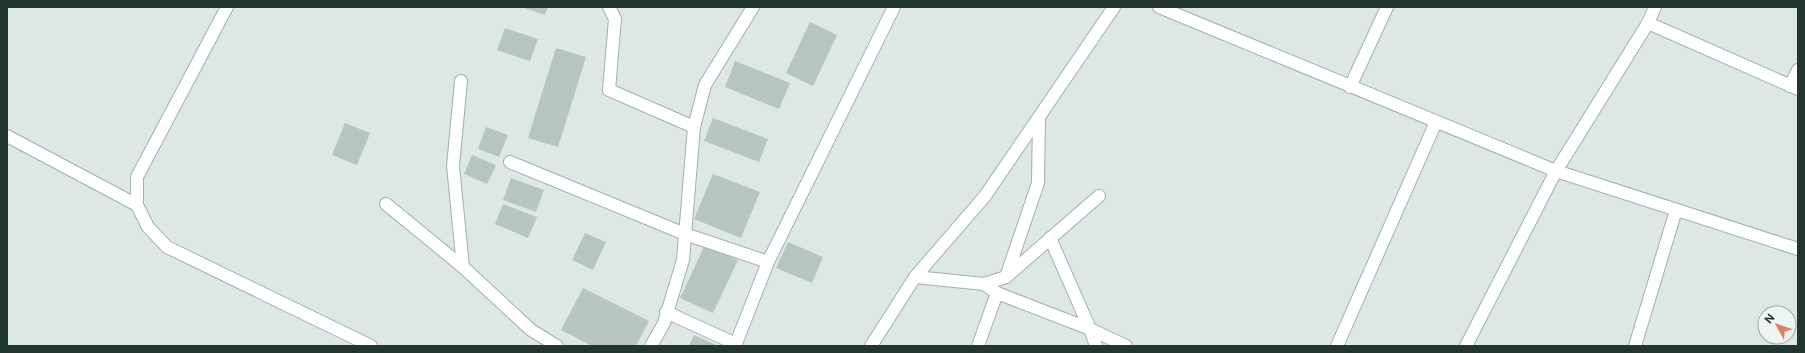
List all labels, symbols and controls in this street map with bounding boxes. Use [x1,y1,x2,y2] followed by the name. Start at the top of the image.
[1757,305,1797,345] north arrow
[1762,311,1777,326] text: N

